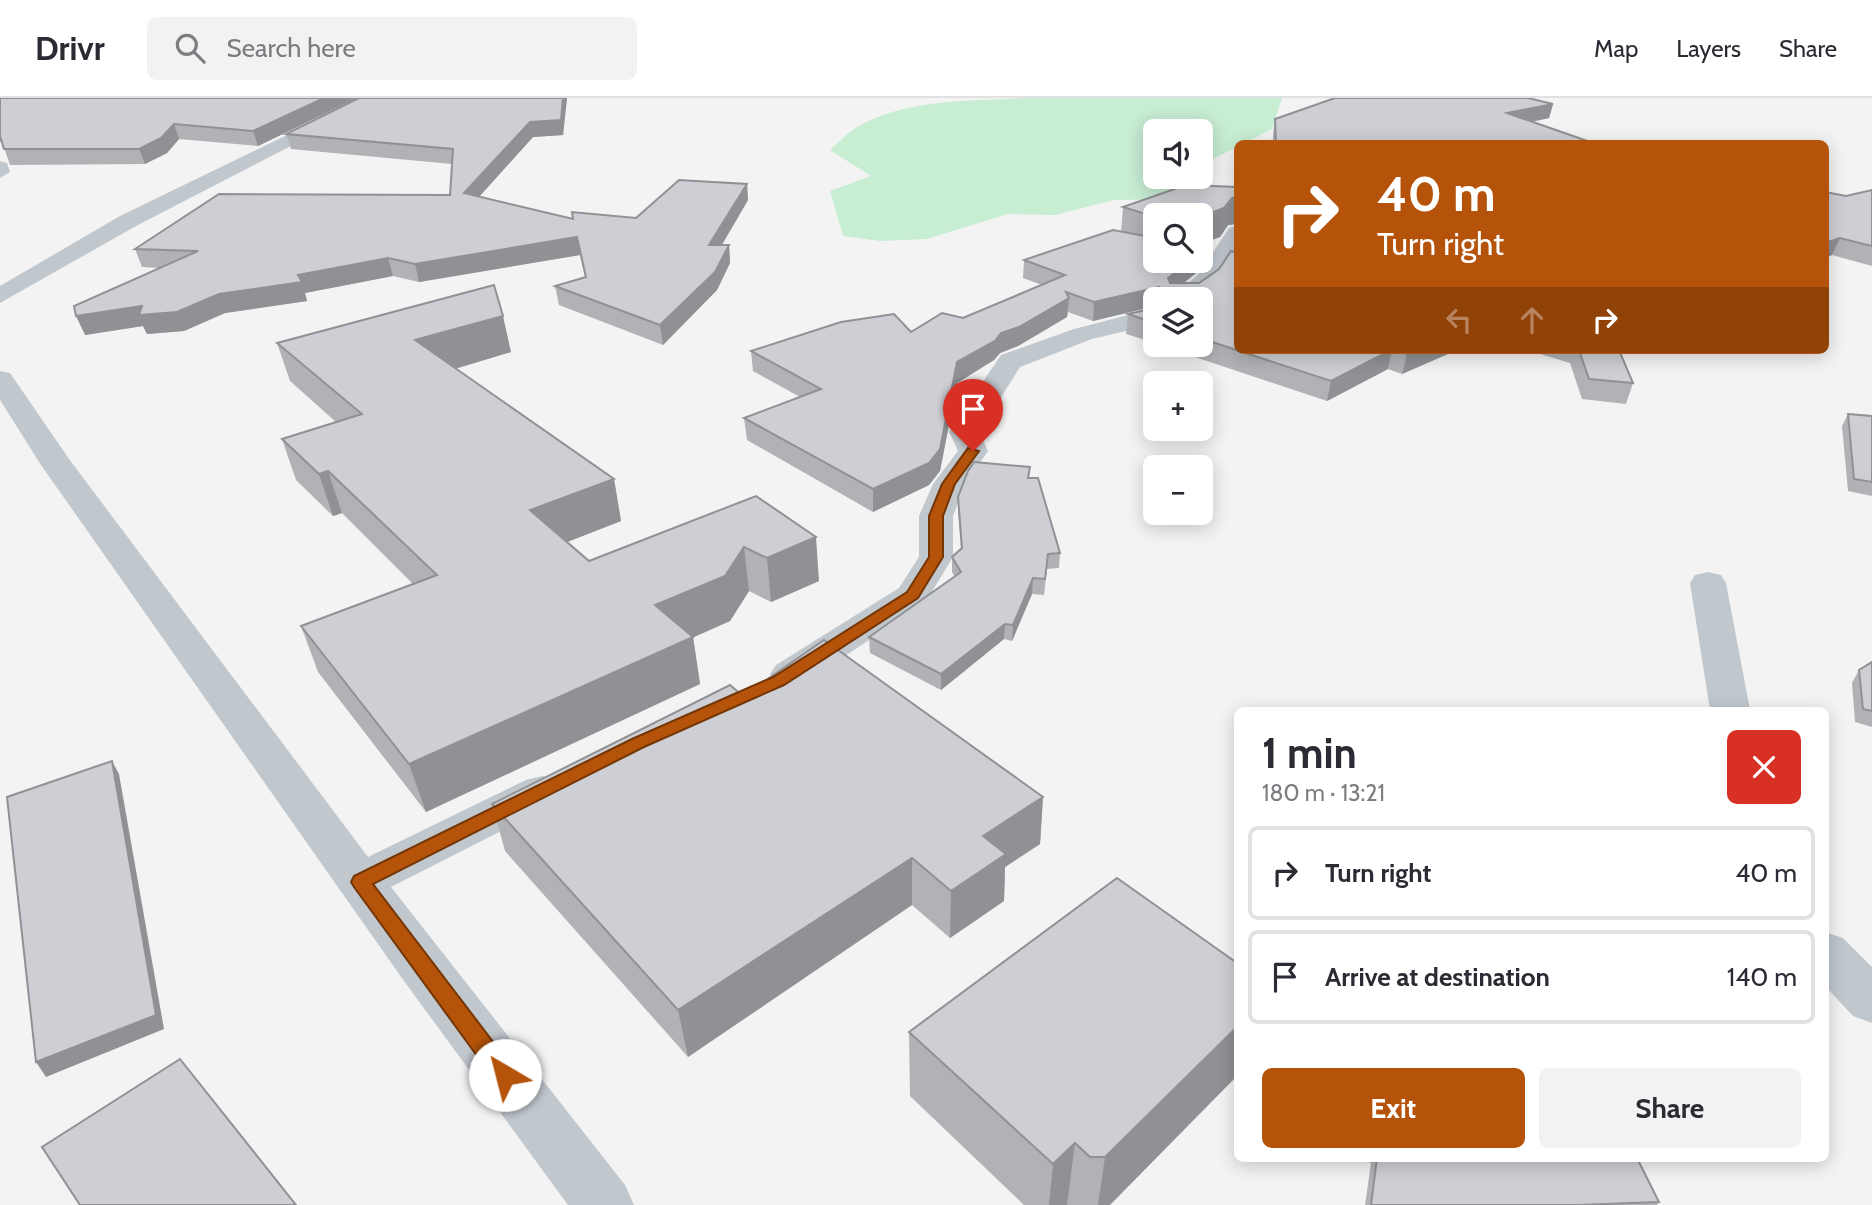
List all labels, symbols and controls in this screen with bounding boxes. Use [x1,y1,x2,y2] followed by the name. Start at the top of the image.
[147,17,637,80] search box
[35,28,105,68] text: Drivr
[171,29,209,67] icon: search
[227,32,356,64] text: Search here
[1594,34,1638,63] text: Map
[1676,34,1741,63] text: Layers
[1779,34,1837,63] text: Share
[1143,119,1213,525] map controls
[1143,119,1213,189] button: sound
[1377,164,1496,223] text: 40 m
[1262,168,1353,259] icon: right
[1143,203,1213,273] button: search
[1377,224,1504,263] text: Turn right
[1143,287,1213,357] button: layers
[1440,301,1478,339] icon: left
[1513,301,1551,339] icon: ahead
[1586,301,1624,339] icon: right
[1143,371,1213,441] button: +
[943,379,1003,451] pin
[954,390,992,428] icon: arrive
[1143,455,1213,525] button: −
[1262,727,1357,779] text: 1 min
[1727,730,1801,804] button: close
[1262,779,1385,807] text: 180 m · 13:21
[1266,854,1304,892] icon: right
[1325,857,1431,889] text: Turn right
[1735,857,1797,889] text: 40 m
[1266,958,1304,996] icon: arrive
[1325,961,1550,993] text: Arrive at destination
[1727,961,1797,993] text: 140 m
[468,1038,542,1112] position arrow
[1262,1068,1525,1148] button: Exit
[1539,1068,1801,1148] button: Share

